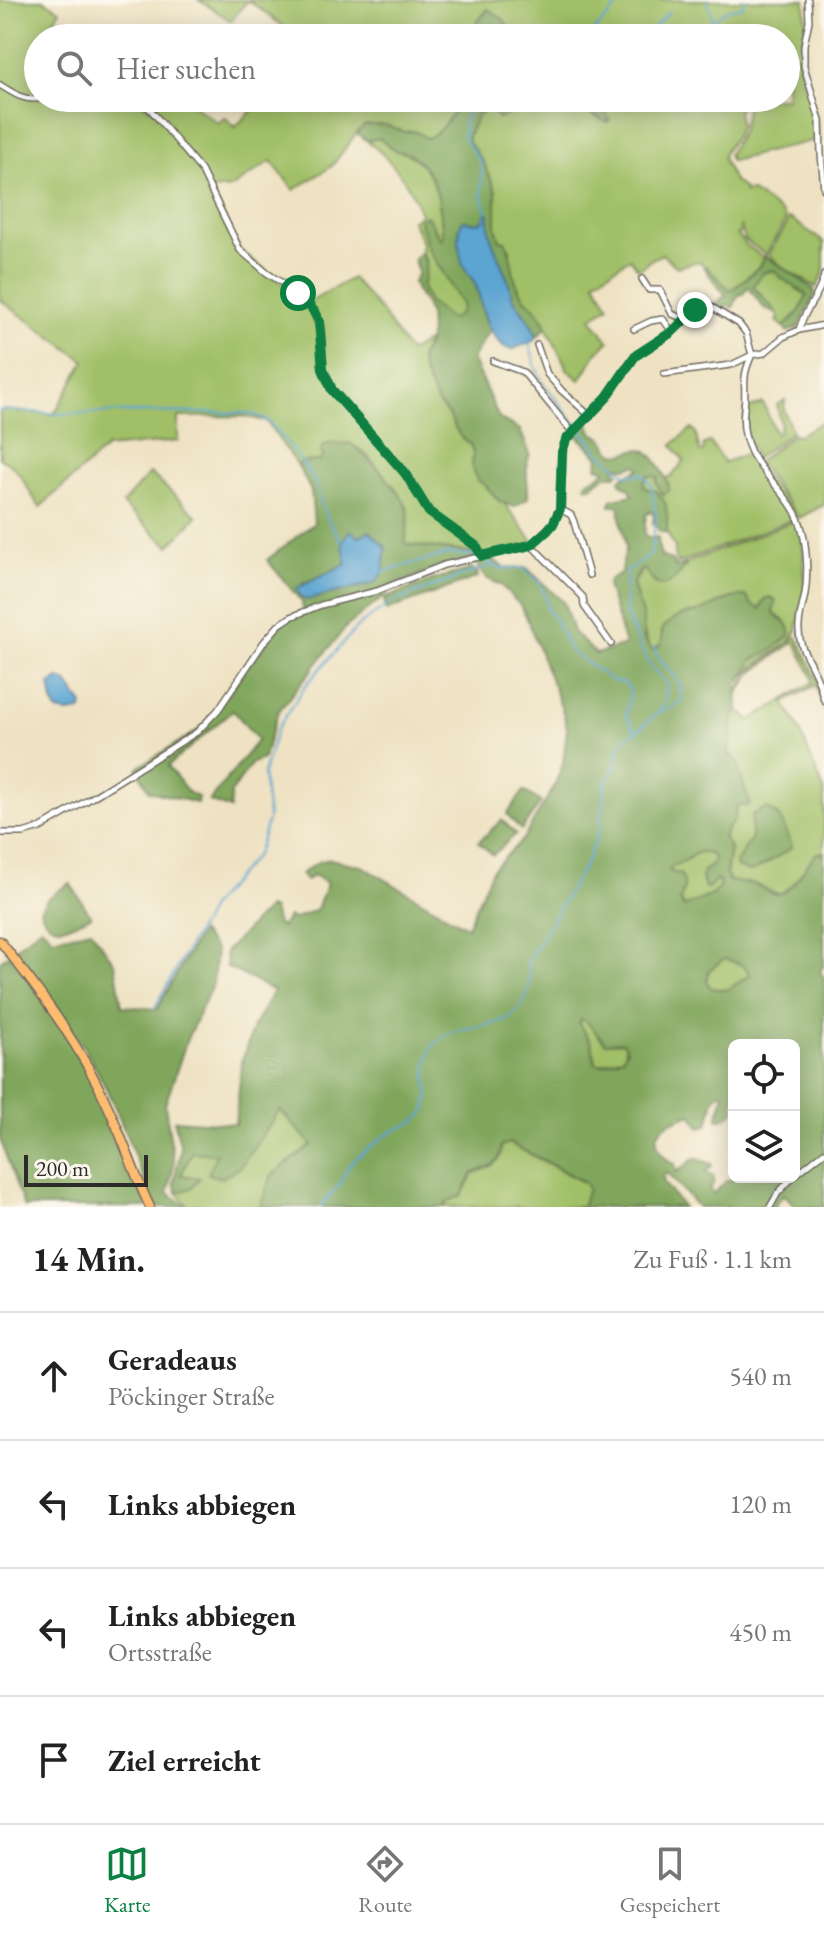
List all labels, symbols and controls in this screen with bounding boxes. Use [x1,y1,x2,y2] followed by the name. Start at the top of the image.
[24,24,800,112] search box
[52,46,96,90] icon: search
[116,49,256,88] text: Hier suchen
[280,275,316,311] route start
[677,292,713,328] route end
[728,1039,800,1183] map controls
[728,1039,800,1111] button: locate
[728,1111,800,1183] button: layers
[24,1151,148,1187] scale bar
[36,1154,89,1183] text: 200 m
[32,1237,145,1281] text: 14 Min.
[633,1242,792,1276] text: Zu Fuß · 1.1 km
[108,1340,237,1379] text: Geradeaus
[32,1354,76,1398] icon: ahead
[729,1359,792,1393] text: 540 m
[108,1379,275,1413] text: Pöckinger Straße
[32,1482,76,1526] icon: left
[108,1485,296,1524] text: Links abbiegen
[729,1487,792,1521] text: 120 m
[108,1596,296,1635] text: Links abbiegen
[32,1610,76,1654] icon: left
[729,1615,792,1649] text: 450 m
[108,1635,212,1669] text: Ortsstraße
[32,1738,76,1782] icon: arrive
[108,1741,261,1780] text: Ziel erreicht
[104,1842,151,1919] tab: Karte
[358,1842,412,1919] tab: Route
[620,1842,720,1919] tab: Gespeichert

